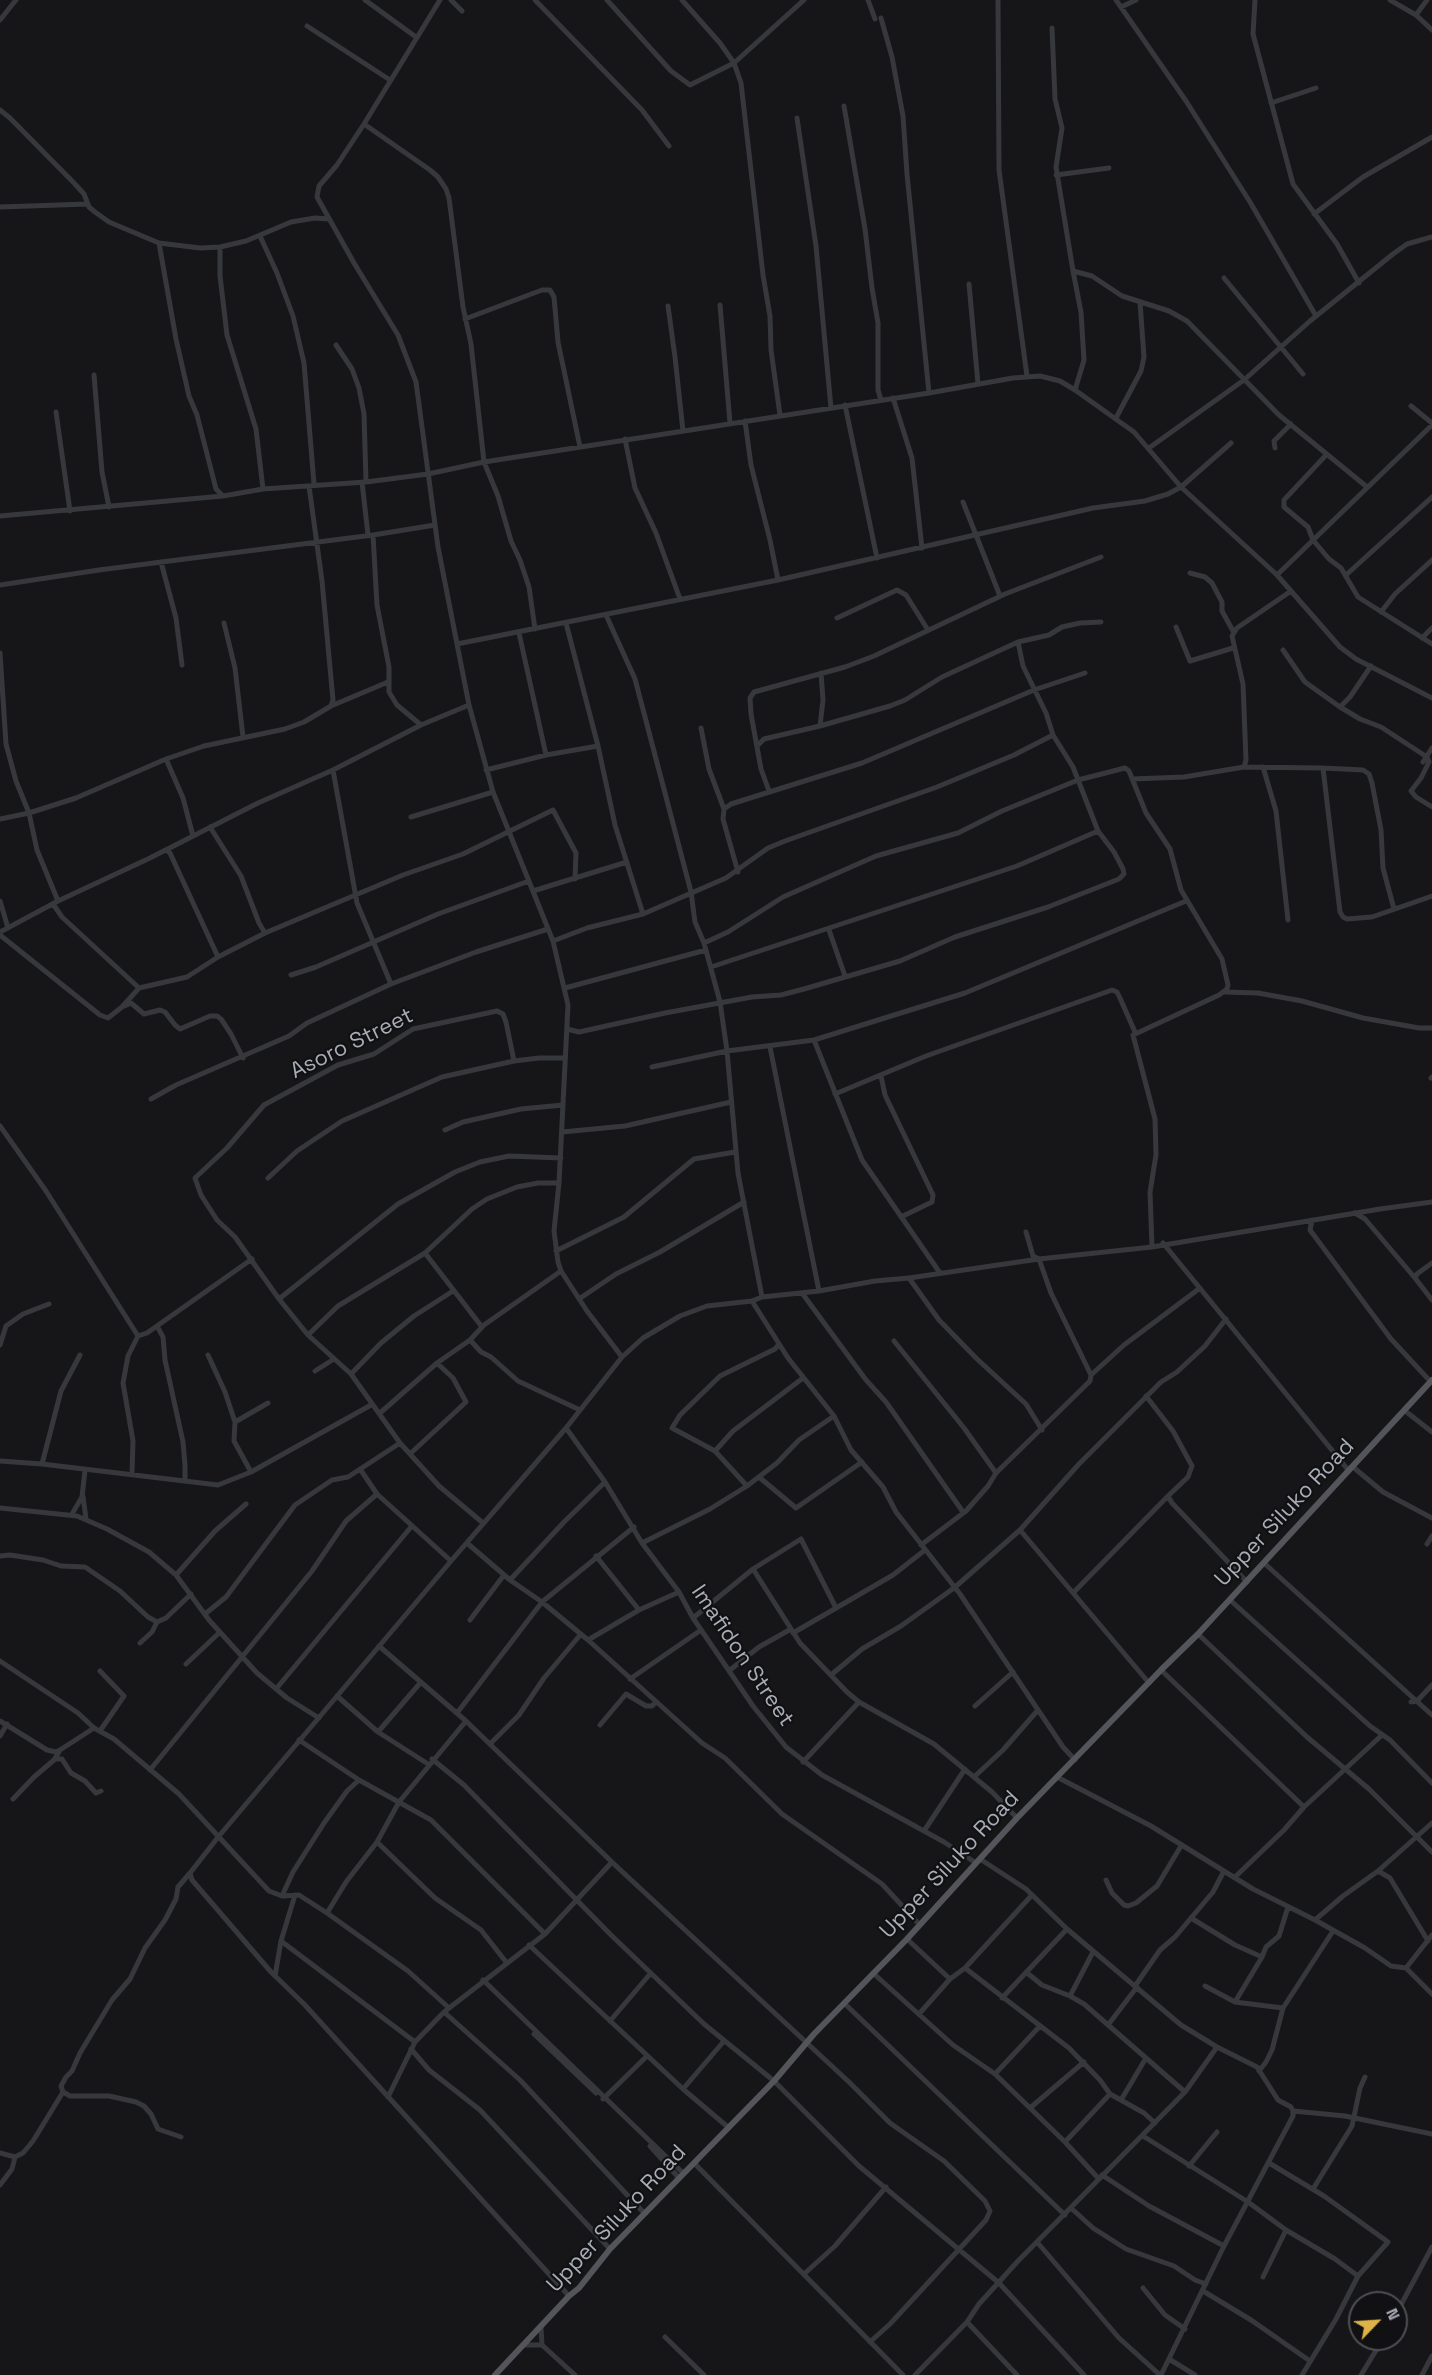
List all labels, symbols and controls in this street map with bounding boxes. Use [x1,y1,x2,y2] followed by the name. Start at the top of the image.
[286,1003,418,1085] street label: Asoro Street
[1210,1434,1360,1592] street label: Upper Siluko Road
[685,1580,799,1732] street label: Imafidon Street
[875,1786,1025,1944] street label: Upper Siluko Road
[542,2140,692,2298] street label: Upper Siluko Road
[1348,2291,1408,2351] north arrow
[1381,2305,1405,2323] text: N

